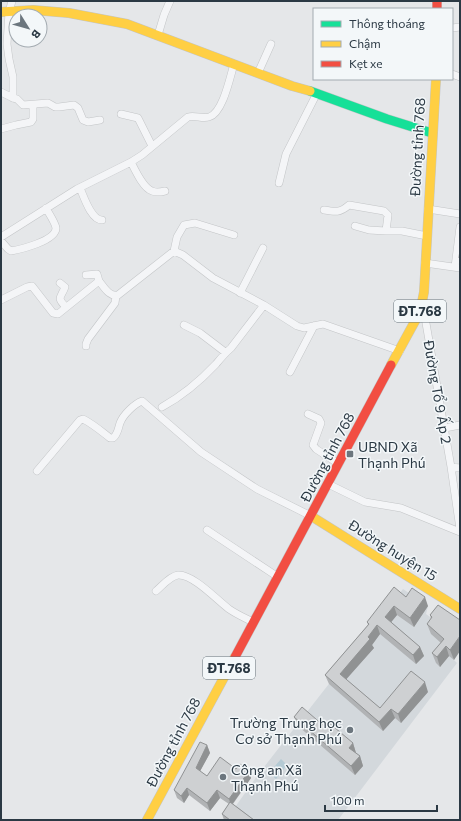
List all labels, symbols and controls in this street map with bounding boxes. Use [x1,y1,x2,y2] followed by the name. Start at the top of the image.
[8,8,48,48] north arrow
[313,8,453,80] legend
[349,16,425,30] text: Thông thoáng
[29,27,44,41] text: B
[349,36,381,50] text: Chậm
[349,56,383,70] text: Kẹt xe
[406,97,428,198] street label: Đường tỉnh 768
[394,300,446,322] road number: ĐT.768
[420,338,456,445] street label: Đường Tổ 9 Ấp 2
[296,409,358,505] street label: Đường tỉnh 768
[358,438,426,471] place label: UBND Xã Thạnh Phú
[345,449,355,459] marker: UBND Xã Thạnh Phú
[345,515,440,584] street label: Đường huyện 15
[203,657,255,679] road number: ĐT.768
[142,694,204,790] street label: Đường tỉnh 768
[230,714,342,747] place label: Trường Trung học Cơ sở Thạnh Phú
[345,725,355,735] marker: Trường Trung học Cơ sở Thạnh Phú
[231,761,302,794] place label: Công an Xã Thạnh Phú
[218,772,228,782] marker: Công an Xã Thạnh Phú
[325,787,437,813] scale bar
[331,793,365,807] text: 100 m

